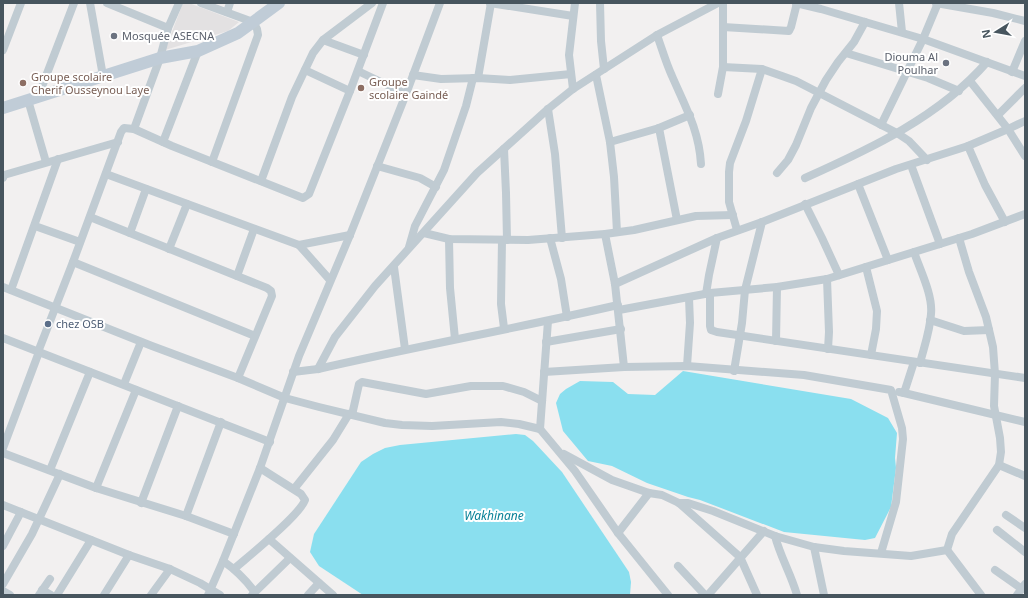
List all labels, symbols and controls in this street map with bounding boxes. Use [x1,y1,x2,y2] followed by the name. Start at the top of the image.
[976,12,1016,52] north arrow
[122,28,215,43] place label: Mosquée ASECNA
[977,28,994,40] text: N
[109,31,119,41] marker: Mosquée ASECNA
[884,49,938,77] place label: Diouma Al Poulhar
[941,58,951,68] marker: Diouma Al Poulhar
[31,69,149,97] place label: Groupe scolaire Cherif Ousseynou Laye
[369,74,448,102] place label: Groupe scolaire Gaindé
[18,78,28,88] marker: Groupe scolaire Cherif Ousseynou Laye
[356,83,366,93] marker: Groupe scolaire Gaindé
[56,316,104,331] place label: chez OSB
[43,319,53,329] marker: chez OSB
[464,507,524,524] water label: Wakhinane

